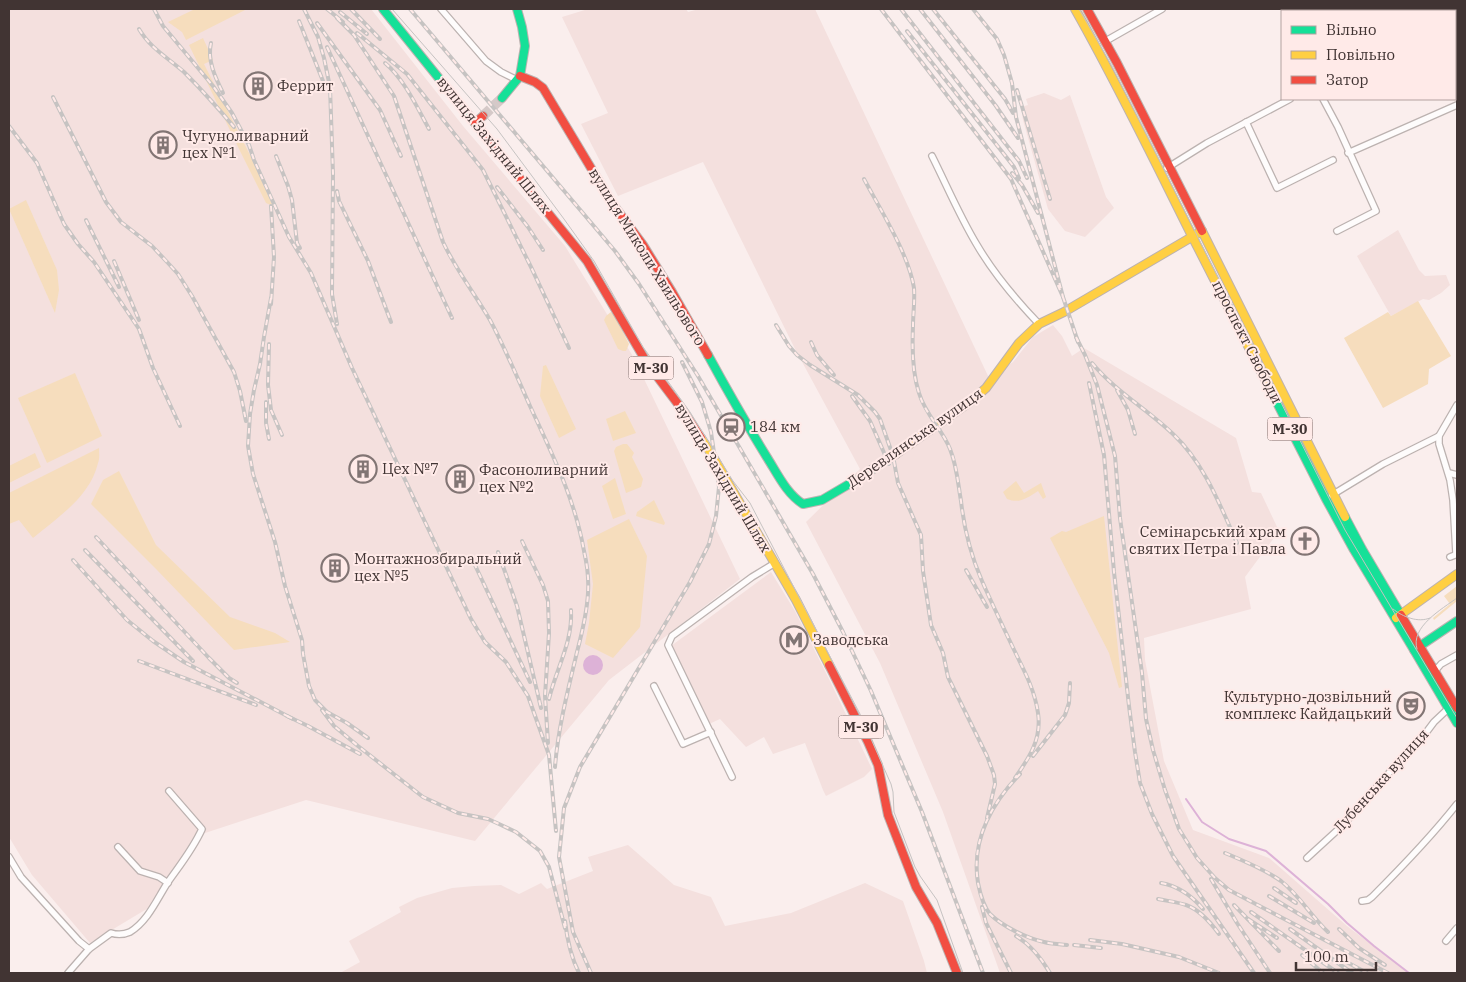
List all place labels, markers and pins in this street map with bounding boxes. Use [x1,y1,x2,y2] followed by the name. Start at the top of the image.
[243,71,273,101] building icon: Феррит
[277,76,334,95] place label: Феррит
[182,126,309,162] place label: Чугуноливарний цех №1
[148,130,178,160] building icon: Чугуноливарний цех №1
[716,412,746,442] station icon: 184 км
[750,417,801,436] place label: 184 км
[348,454,378,484] building icon: Цех №7
[382,459,439,478] place label: Цех №7
[479,460,609,496] place label: Фасоноливарний цех №2
[445,464,475,494] building icon: Фасоноливарний цех №2
[1129,522,1286,558] place label: Семінарський храм святих Петра і Павла
[1290,526,1320,556] church icon: Семінарський храм святих Петра і Павла
[354,549,522,585] place label: Монтажнозбиральний цех №5
[320,553,350,583] building icon: Монтажнозбиральний цех №5
[779,625,809,655] metro station icon: Заводська
[813,630,889,649] place label: Заводська
[1224,687,1392,723] place label: Культурно-дозвільний комплекс Кайдацький
[1396,691,1426,721] theatre icon: Культурно-дозвільний комплекс Кайдацький

